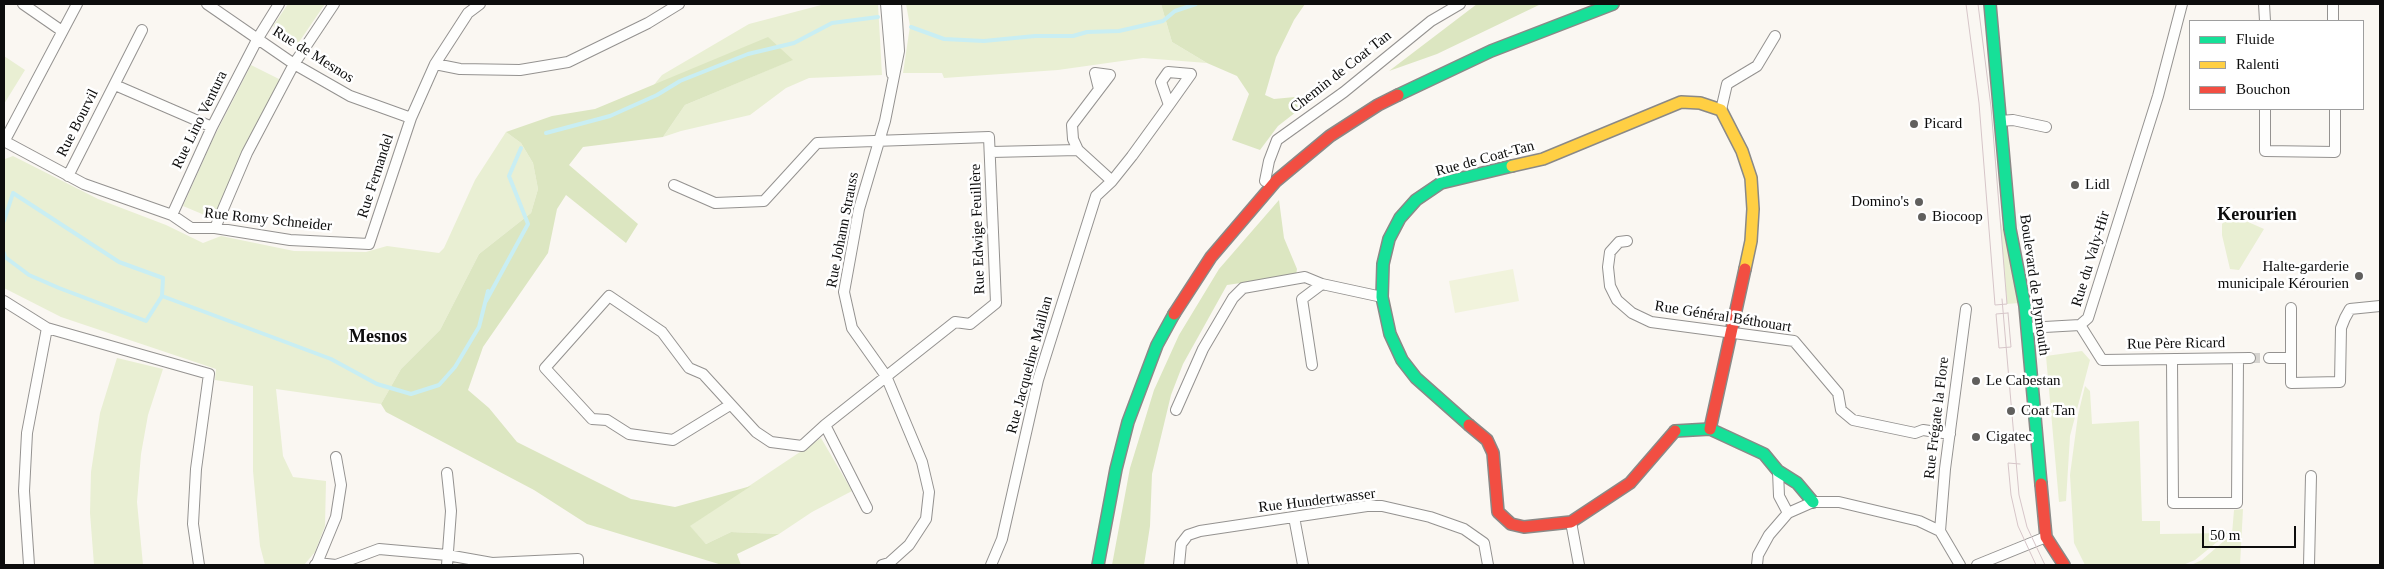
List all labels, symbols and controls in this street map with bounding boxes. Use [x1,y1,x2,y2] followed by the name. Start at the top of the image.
[2189,20,2364,110] legend
[269,23,357,87] street label: Rue de Mesnos
[1287,27,1395,117] street label: Chemin de Coat Tan
[2236,31,2274,47] text: Fluide
[2236,56,2279,72] text: Ralenti
[169,68,231,172] street label: Rue Lino Ventura
[2236,81,2290,97] text: Bouchon
[53,86,103,160] street label: Rue Bourvil
[1924,115,1962,133] place label: Picard
[1908,118,1920,130] marker: Picard
[354,131,398,221] street label: Rue Fernandel
[1434,137,1536,181] street label: Rue de Coat-Tan
[967,163,989,295] street label: Rue Edwige Feuillère
[823,171,863,289] street label: Rue Johann Strauss
[2085,176,2110,194] place label: Lidl
[2069,179,2081,191] marker: Lidl
[1851,193,1909,211] place label: Domino's
[1913,196,1925,208] marker: Domino's
[203,204,333,236] street label: Rue Romy Schneider
[2217,204,2297,226] district label: Kerourien
[1932,208,1983,226] place label: Biocoop
[2068,209,2114,309] street label: Rue du Valy-Hir
[1916,211,1928,223] marker: Biocoop
[2015,213,2053,357] street label: Boulevard de Plymouth
[2218,258,2349,293] place label: Halte-garderie municipale Kérourien
[2353,270,2365,282] marker: Halte-garderie municipale Kérourien
[1003,294,1057,436] street label: Rue Jacqueline Maillan
[1653,297,1793,337] street label: Rue Général Béthouart
[349,326,407,348] district label: Mesnos
[2127,334,2225,354] street label: Rue Père Ricard
[1921,356,1953,480] street label: Rue Frégate la Flore
[1986,372,2061,390] place label: Le Cabestan
[1970,375,1982,387] marker: Le Cabestan
[2021,402,2075,420] place label: Coat Tan
[2005,405,2017,417] marker: Coat Tan
[1986,428,2032,446] place label: Cigatec
[1970,431,1982,443] marker: Cigatec
[1257,485,1377,517] street label: Rue Hundertwasser
[2204,516,2298,548] scale bar
[2210,527,2240,543] text: 50 m

